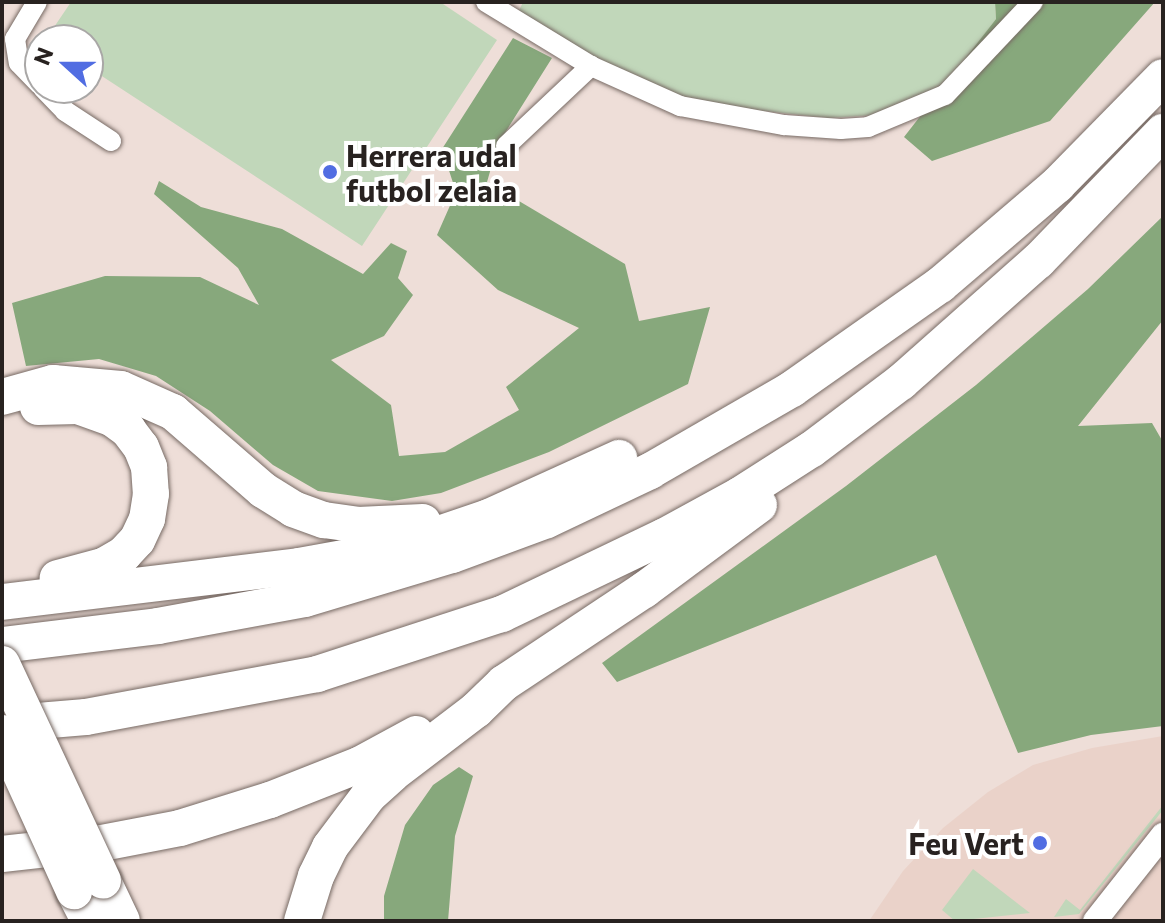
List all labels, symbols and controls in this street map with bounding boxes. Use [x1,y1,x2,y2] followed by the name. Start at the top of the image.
[24,24,104,104] north arrow
[27,43,59,68] text: N
[346,137,517,208] place label: Herrera udal futbol zelaia
[321,163,339,181] marker: Herrera udal futbol zelaia
[908,825,1024,861] place label: Feu Vert
[1031,834,1049,852] marker: Feu Vert

